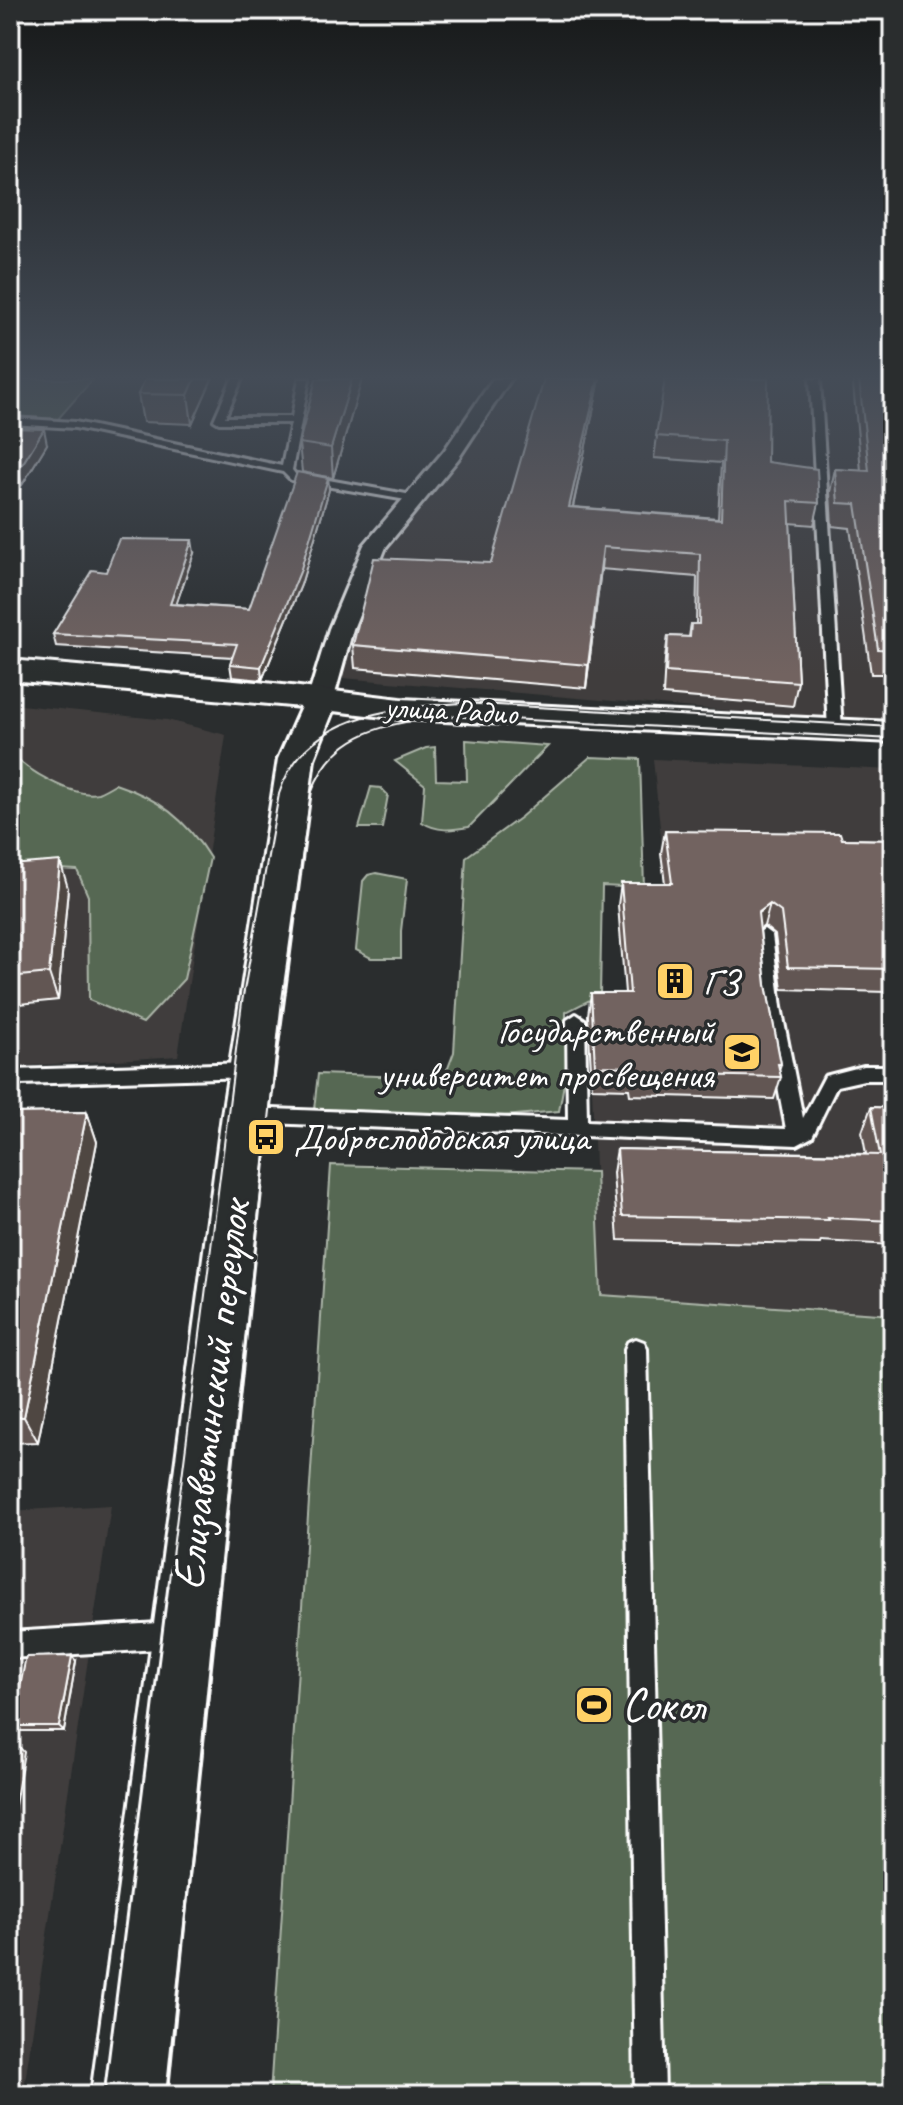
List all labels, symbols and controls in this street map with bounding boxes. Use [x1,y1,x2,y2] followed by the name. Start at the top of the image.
[382,686,520,734] street label: улица Радио
[703,958,743,1005] place label: ГЗ
[654,960,696,1002] building icon: ГЗ
[377,1007,716,1098] place label: Государственный университет просвещения
[721,1031,763,1073] school or university icon: Государственный университет просвещения
[294,1114,592,1161] place label: Доброслободская улица
[245,1116,287,1158] bus stop icon: Доброслободская улица
[158,1193,264,1593] street label: Елизаветинский переулок
[622,1676,707,1734] place label: Сокол
[573,1684,615,1726] sports icon: Сокол

